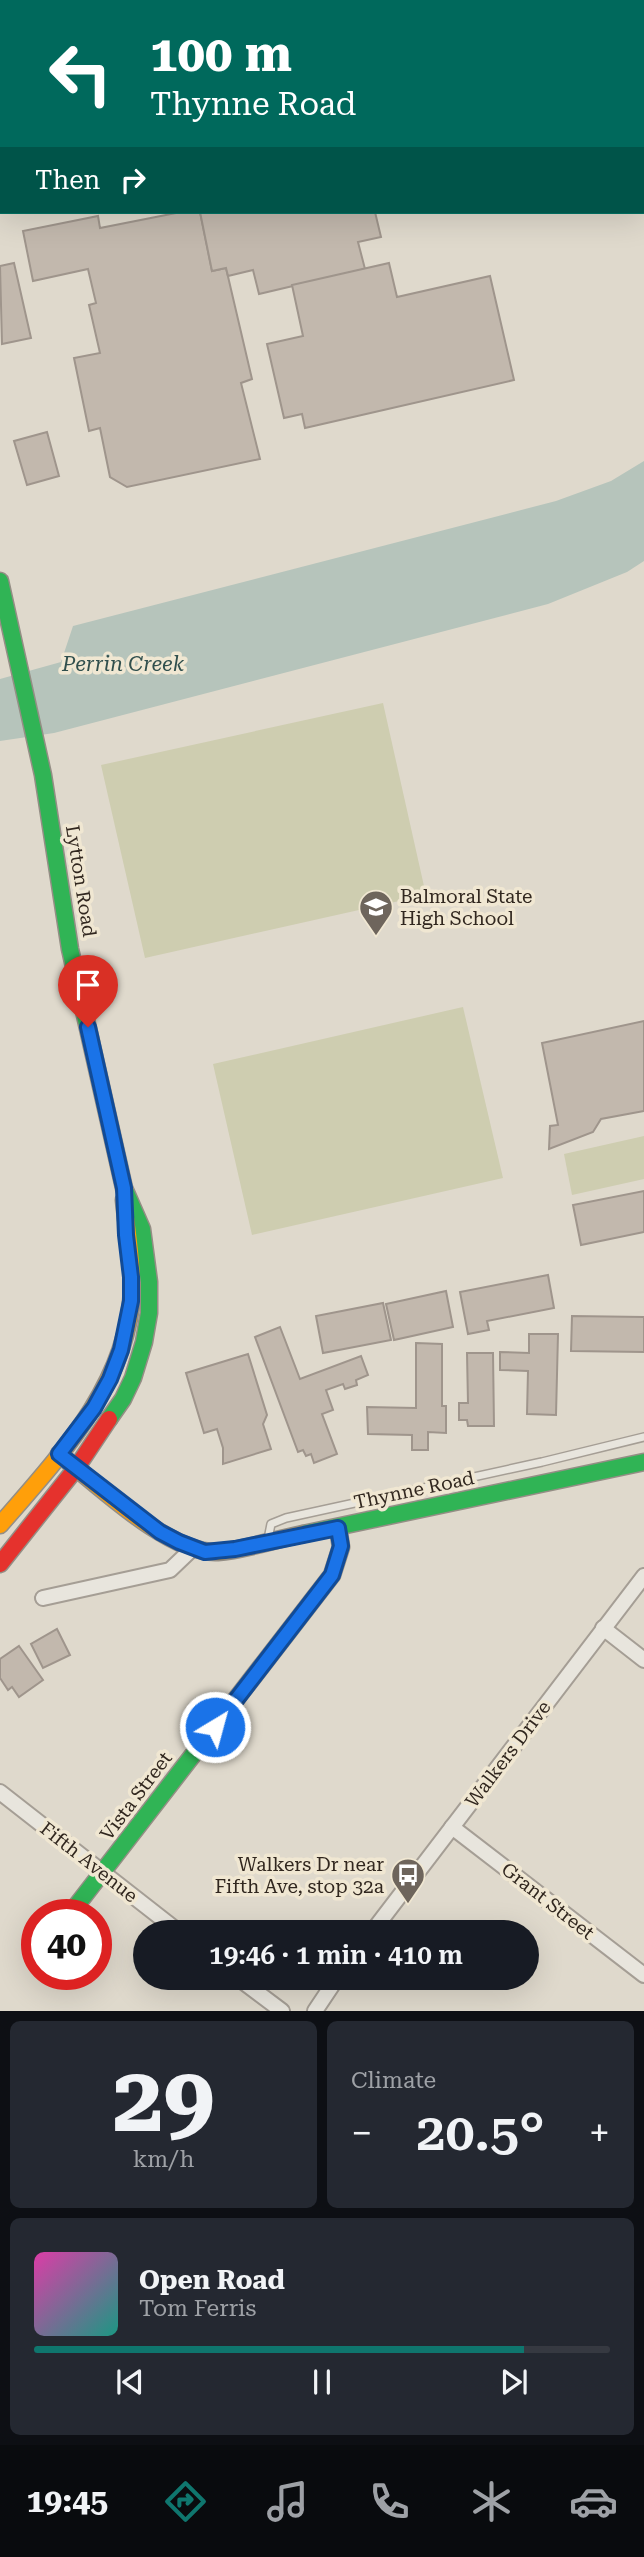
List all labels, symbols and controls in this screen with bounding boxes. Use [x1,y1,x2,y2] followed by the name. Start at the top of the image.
[150,26,292,83] text: 100 m
[35,28,126,119] icon: left
[150,85,356,123] text: Thynne Road
[114,161,152,199] icon: right
[35,165,100,195] text: Then
[61,652,185,676] water label: Perrin Creek
[61,823,101,939] street label: Lytton Road
[400,885,533,930] place label: Balmoral State High School
[357,888,395,937] school or university icon: Balmoral State High School
[58,955,118,1027] pin
[69,966,107,1004] icon: arrive
[352,1466,476,1514] street label: Thynne Road
[178,1690,252,1764] position arrow
[460,1696,556,1812] street label: Walkers Drive
[95,1747,177,1845] street label: Vista Street
[36,1817,142,1907] street label: Fifth Avenue
[215,1853,385,1898] place label: Walkers Dr near Fifth Ave, stop 32a
[389,1856,427,1905] bus stop icon: Walkers Dr near Fifth Ave, stop 32a
[497,1858,599,1944] street label: Grant Street
[21,1899,112,1990] speed limit sign: 40
[209,1940,463,1970] text: 19:46 · 1 min · 410 m
[113,2047,214,2153] text: 29
[351,2067,436,2094] text: Climate
[416,2102,545,2163] text: 20.5°
[351,2111,372,2155] text: −
[589,2111,610,2155] text: +
[133,2146,194,2173] text: km/h
[139,2265,285,2295] text: Open Road
[139,2295,256,2322] text: Tom Ferris
[111,2363,149,2401] icon: previous
[303,2363,341,2401] icon: pause
[495,2363,533,2401] icon: next
[161,2477,210,2526] icon: directions
[263,2477,312,2526] icon: music
[365,2477,414,2526] icon: phone
[467,2477,516,2526] icon: climate
[569,2477,618,2526] icon: car
[26,2482,108,2520] text: 19:45

